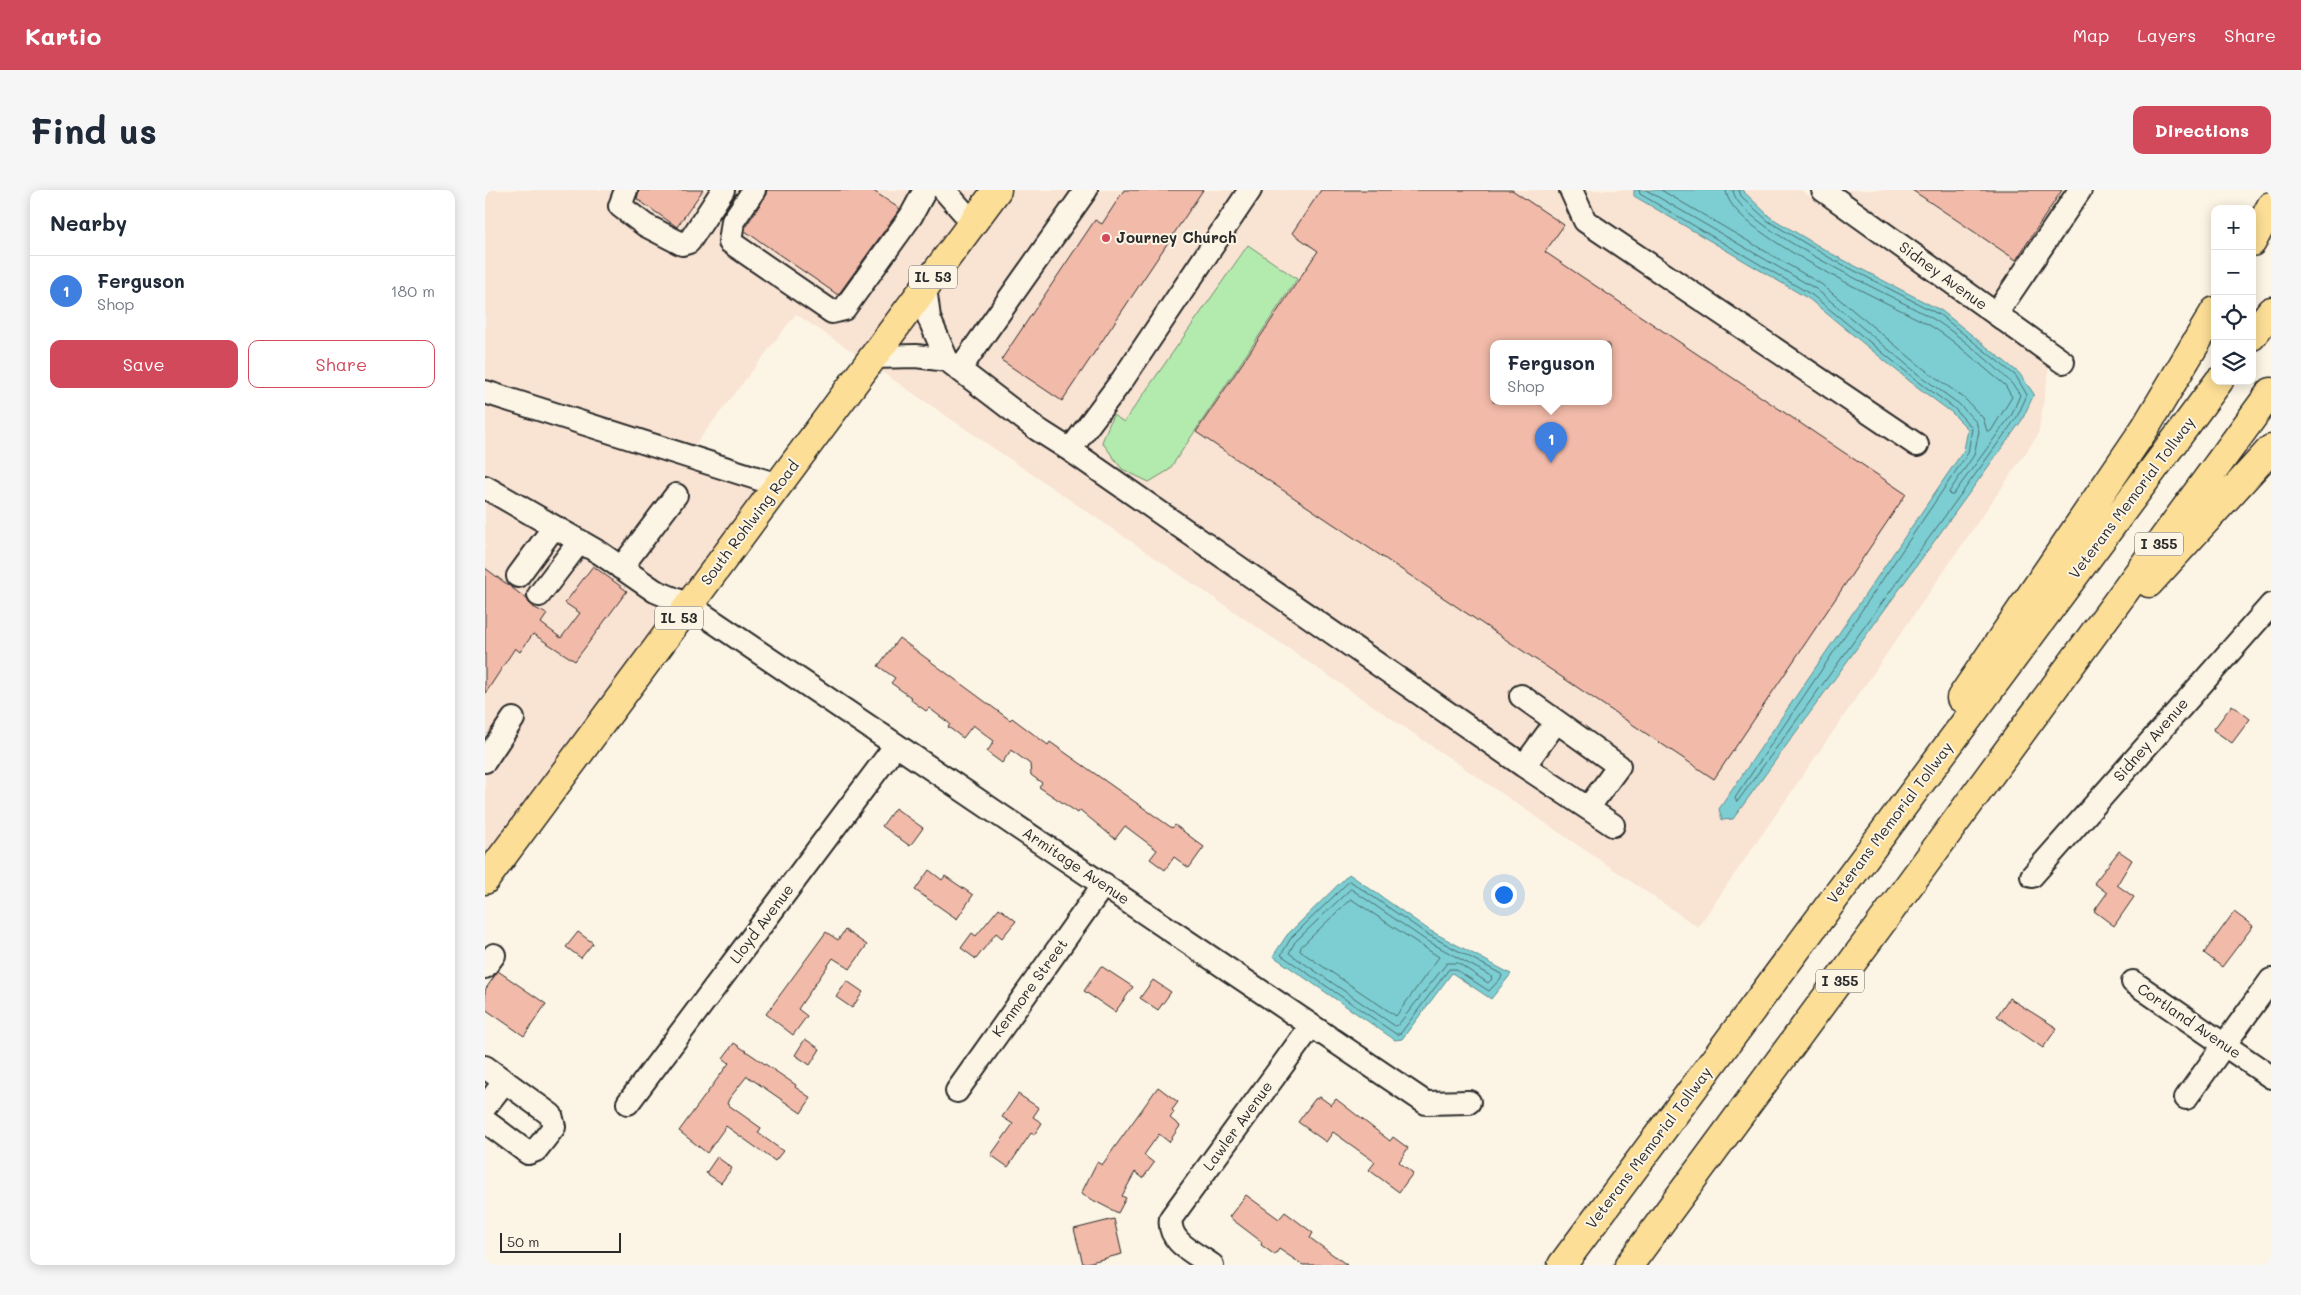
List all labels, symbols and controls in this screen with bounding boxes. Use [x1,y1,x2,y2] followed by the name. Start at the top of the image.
[25,20,101,51] text: Kartio
[2073,23,2109,47] text: Map
[2137,23,2196,47] text: Layers
[2224,23,2276,47] text: Share
[2133,106,2271,154] button: Directions
[30,107,157,153] text: Find us
[2211,205,2256,385] map controls
[2211,205,2256,250] button: +
[50,209,127,236] text: Nearby
[1116,227,1237,247] place label: Journey Church
[1100,232,1112,244] marker: Journey Church
[1895,236,1992,314] street label: Sidney Avenue
[2211,250,2256,295] button: −
[909,265,957,288] road number: IL 53
[97,268,185,293] text: Ferguson
[62,280,70,301] text: 1
[390,280,435,301] text: 180 m
[97,293,134,314] text: Shop
[2211,295,2256,340] button: locate
[50,340,238,388] button: Save
[248,340,435,388] button: Share
[1490,340,1612,405] popup
[2211,340,2256,385] button: layers
[1507,350,1595,375] text: Ferguson
[1507,375,1545,396] text: Shop
[2064,412,2199,582] street label: Veterans Memorial Tollway
[1535,422,1567,463] pin: 1
[696,456,803,589] street label: South Rohlwing Road
[2135,532,2183,556] road number: I 355
[655,606,703,629] road number: IL 53
[2108,693,2192,785] street label: Sidney Avenue
[1822,737,1957,907] street label: Veterans Memorial Tollway
[1019,822,1134,908] street label: Armitage Avenue
[725,880,798,967] street label: Lloyd Avenue
[1491,882,1517,908] your location
[987,934,1072,1041] street label: Kenmore Street
[1816,969,1864,992] road number: I 355
[2134,978,2245,1062] street label: Cortland Avenue
[1581,1062,1716,1232] street label: Veterans Memorial Tollway
[1198,1077,1276,1174] street label: Lawler Avenue
[500,1230,621,1253] scale bar
[507,1232,539,1251] text: 50 m

